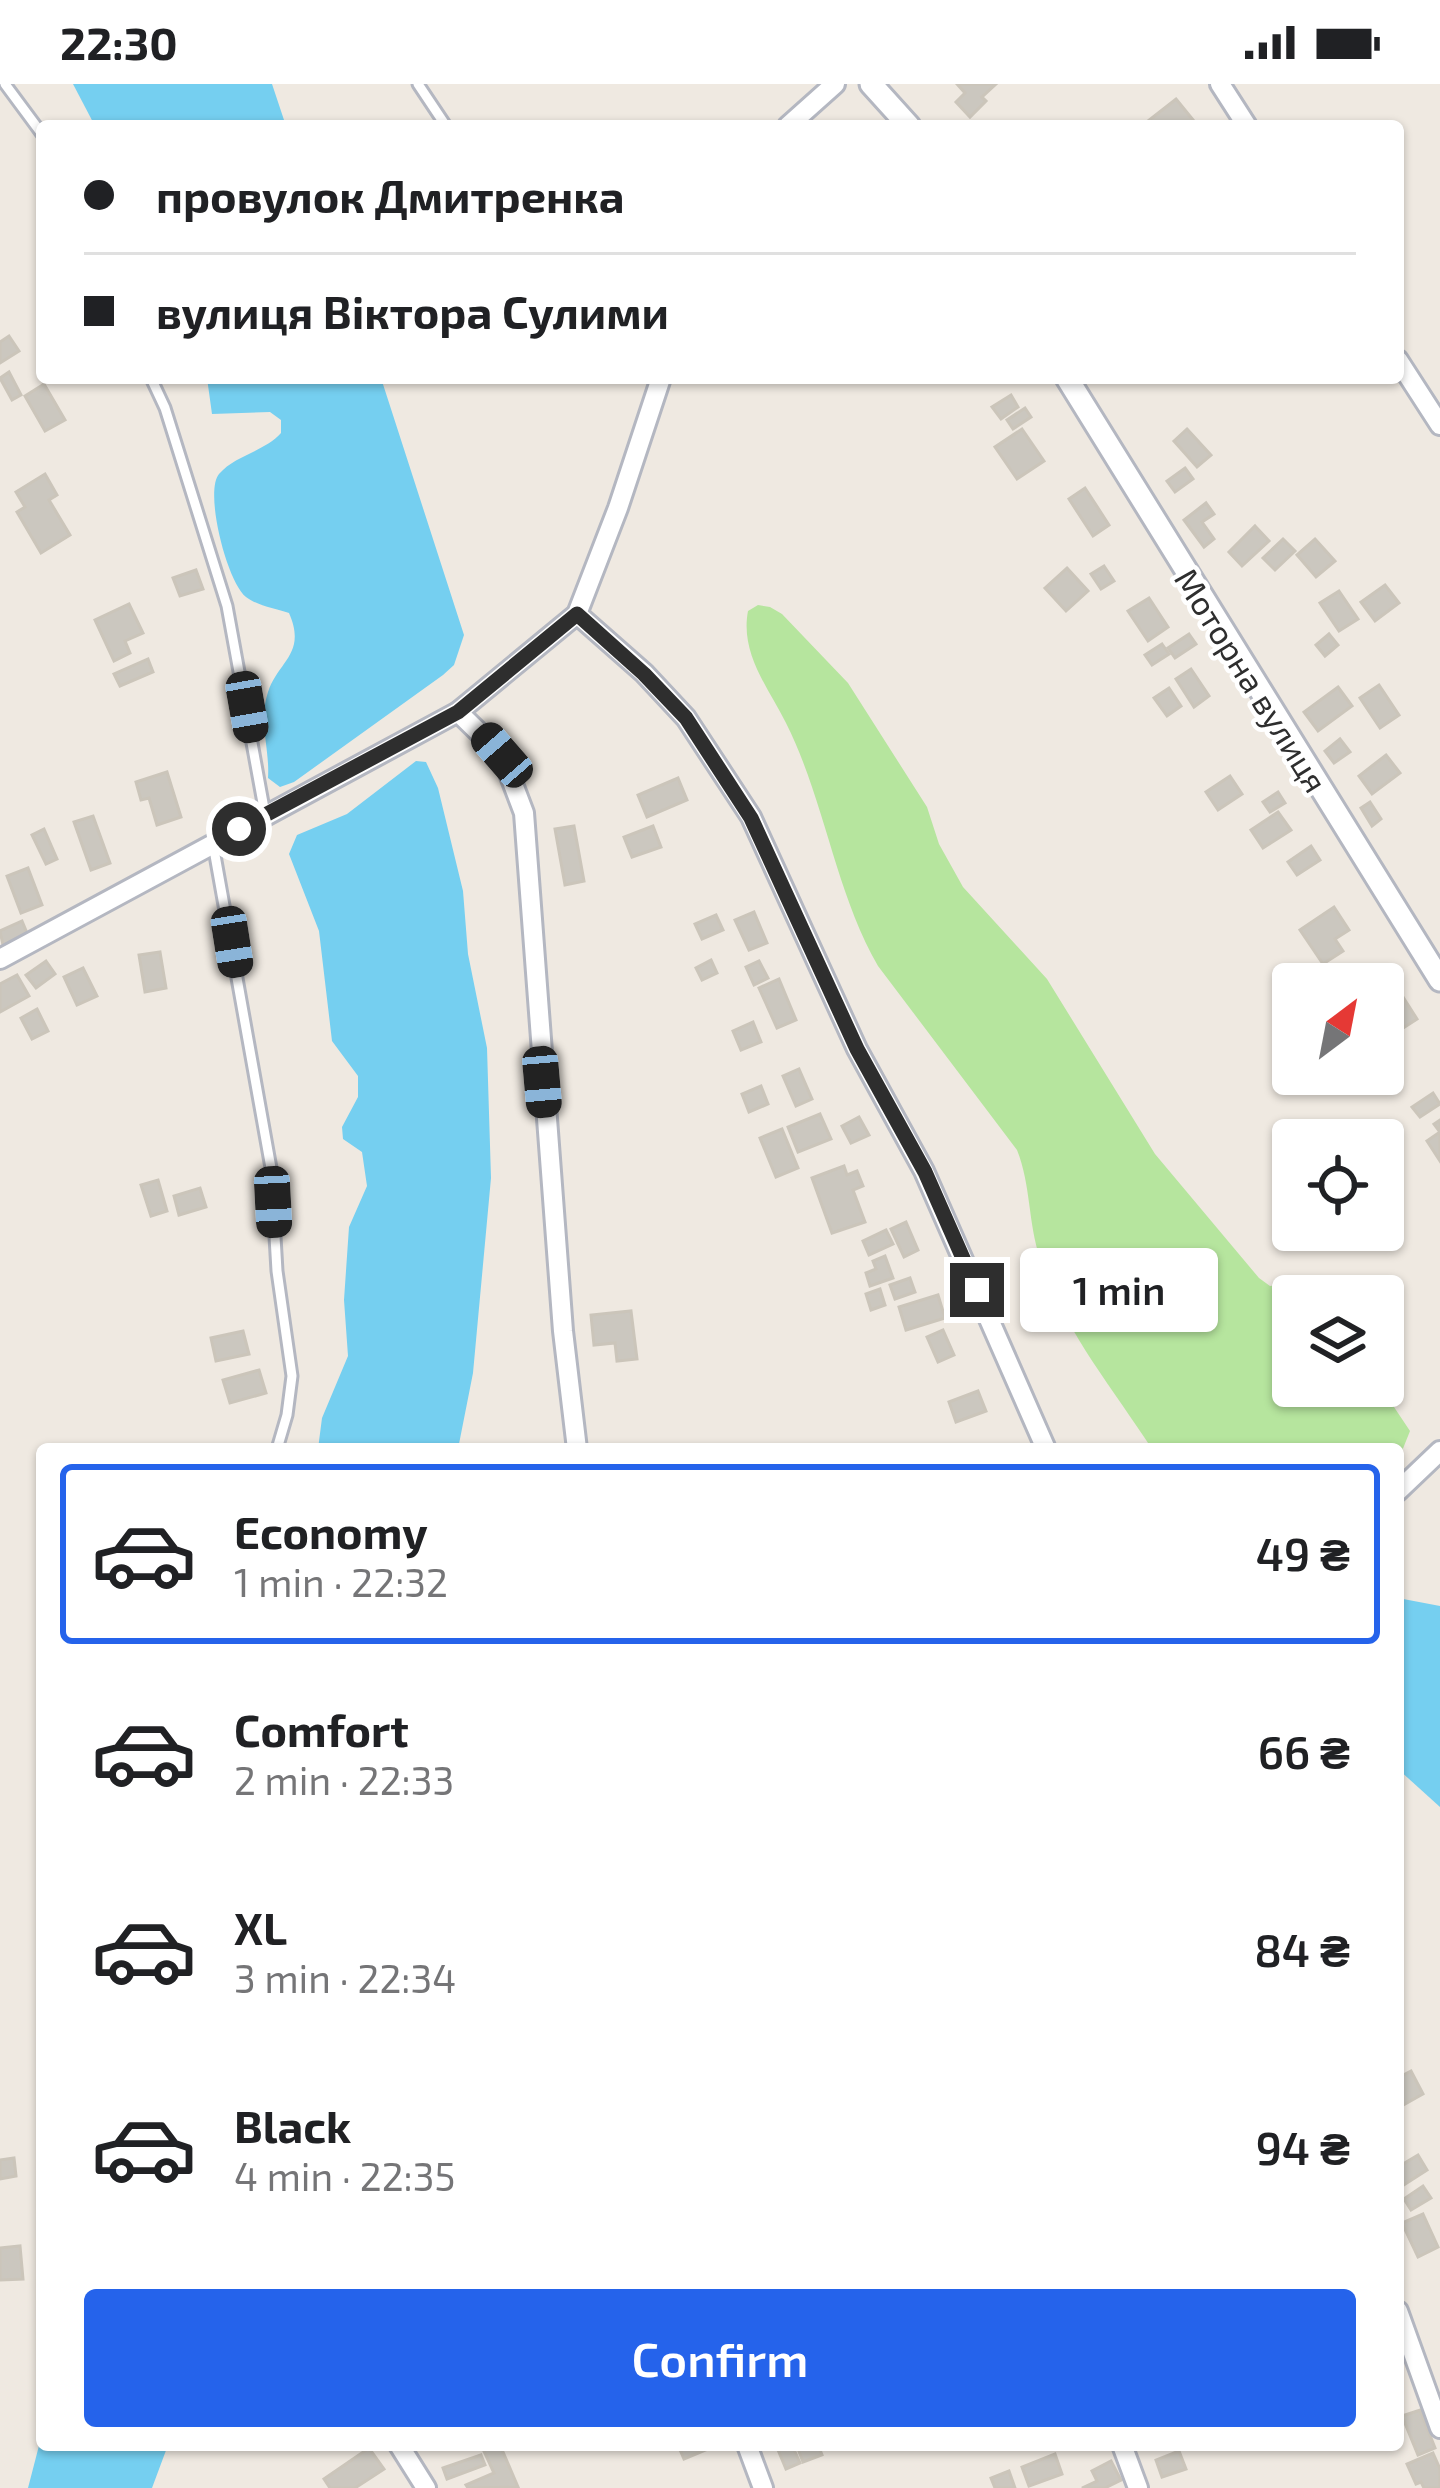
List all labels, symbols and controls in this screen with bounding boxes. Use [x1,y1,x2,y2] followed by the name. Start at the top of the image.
[60,15,178,69] text: 22:30
[156,168,625,222] text: провулок Дмитренка
[156,284,669,338] text: вулиця Віктора Сулими
[1166,561,1337,800] street label: Моторна вулиця
[223,668,271,746] car
[465,716,539,794] car
[212,802,266,856] route start
[209,904,255,980] car
[1272,963,1404,1095] north arrow
[1272,963,1404,1407] map controls
[521,1045,563,1119] car
[1272,1119,1404,1251] button: locate
[253,1165,293,1239] car
[1019,1248,1217,1332] callout: 1 min
[950,1263,1004,1317] route end
[1073,1266,1165,1313] text: 1 min
[1272,1275,1404,1407] button: layers
[90,1500,198,1608] icon: car
[234,1504,428,1558] text: Economy
[1256,1526,1350,1580] text: 49 ₴
[234,1558,448,1605] text: 1 min · 22:32
[90,1698,198,1806] icon: car
[234,1702,409,1756] text: Comfort
[1258,1724,1350,1778] text: 66 ₴
[234,1756,454,1803] text: 2 min · 22:33
[90,1896,198,2004] icon: car
[234,1900,287,1954] text: XL
[1254,1922,1350,1976] text: 84 ₴
[234,1954,456,2001] text: 3 min · 22:34
[90,2094,198,2202] icon: car
[234,2098,351,2152] text: Black
[1256,2120,1350,2174] text: 94 ₴
[234,2152,455,2199] text: 4 min · 22:35
[84,2289,1356,2427] button: Confirm

